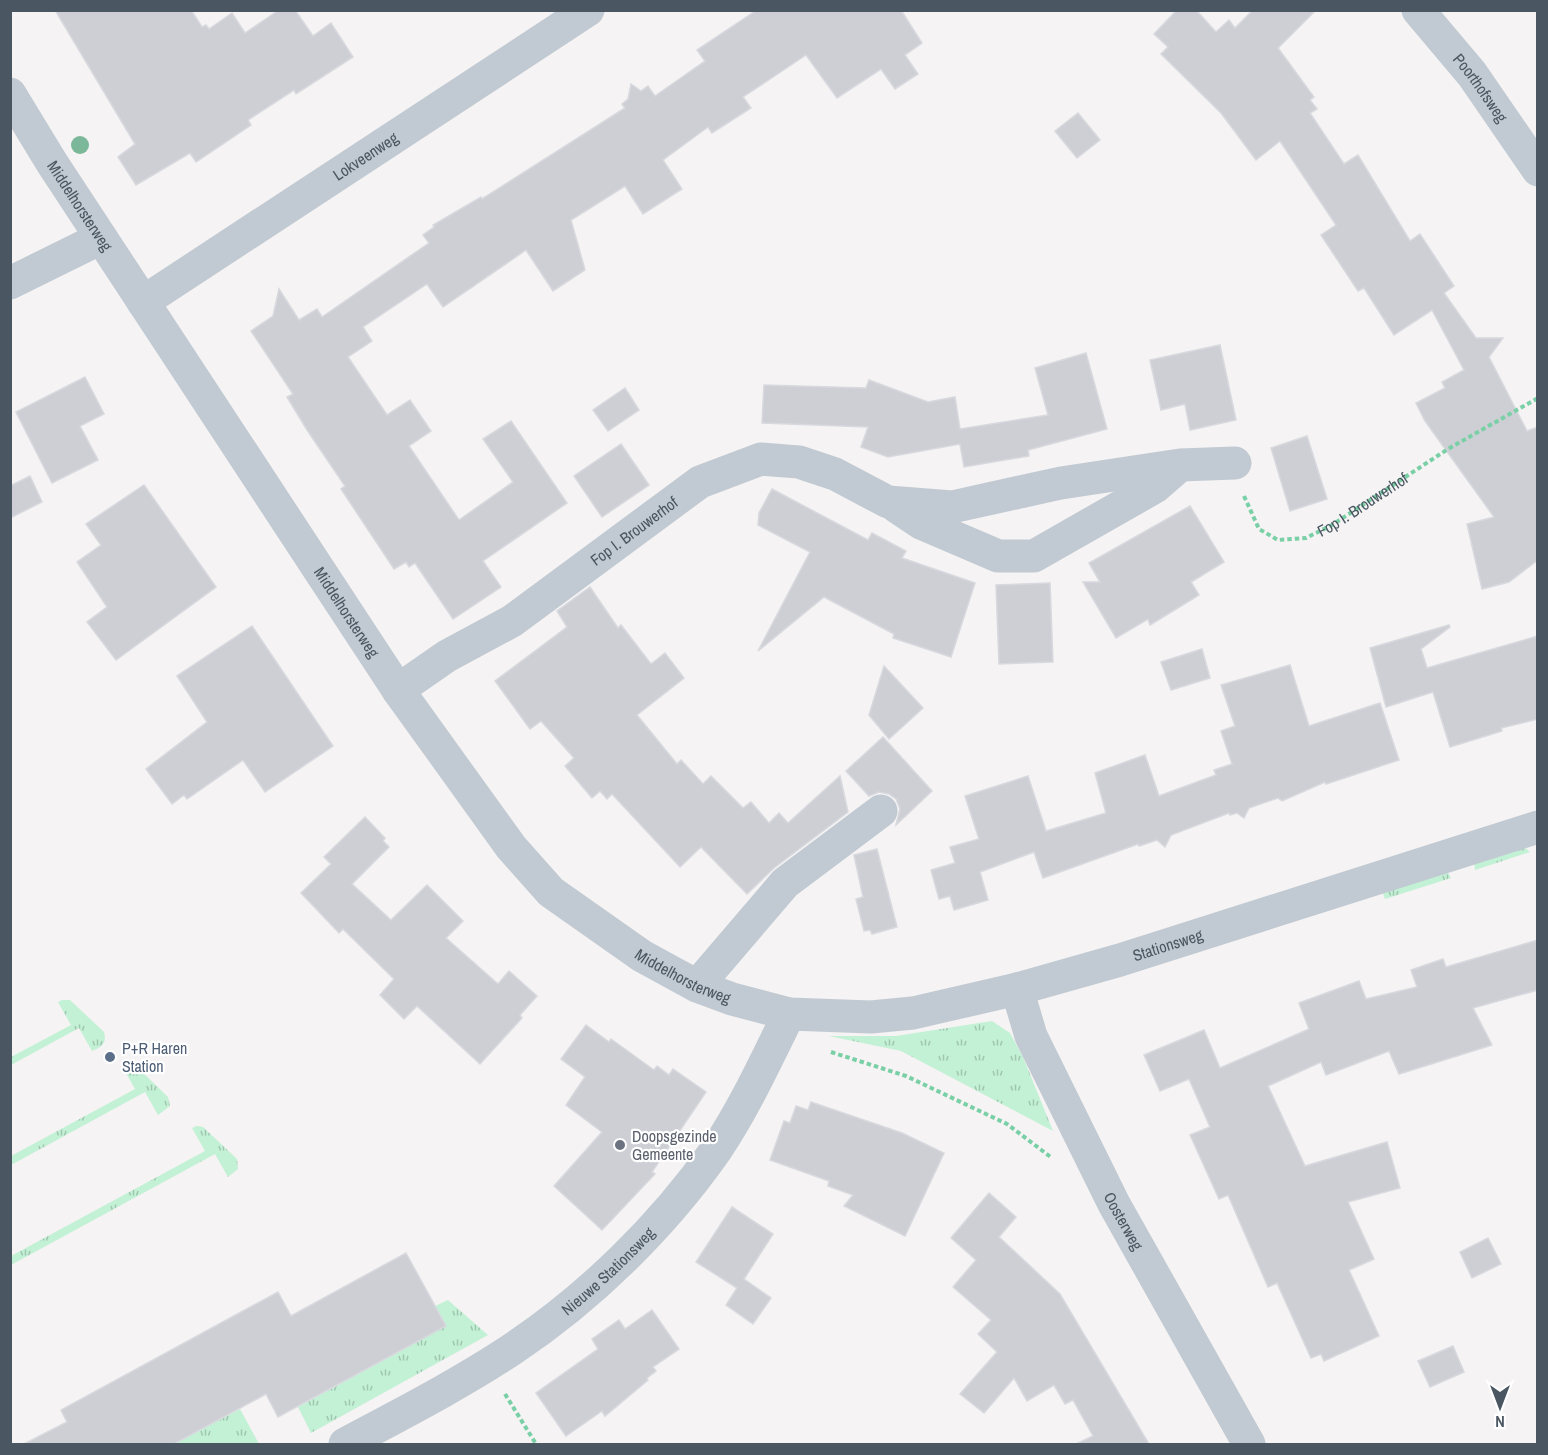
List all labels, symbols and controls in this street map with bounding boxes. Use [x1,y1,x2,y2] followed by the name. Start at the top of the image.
[1448,49,1513,127] street label: Poorthofsweg
[329,126,403,185] street label: Lokveenweg
[42,156,118,256] street label: Middelhorsterweg
[1313,467,1412,542] street label: Fop I. Brouwerhof
[586,491,682,571] street label: Fop I. Brouwerhof
[309,562,385,662] street label: Middelhorsterweg
[1130,923,1206,966] street label: Stationsweg
[631,943,735,1009] street label: Middelhorsterweg
[122,1037,187,1077] place label: P+R Haren Station
[103,1050,117,1064] marker: P+R Haren Station
[632,1125,717,1165] place label: Doopsgezinde Gemeente
[613,1138,627,1152] marker: Doopsgezinde Gemeente
[1099,1188,1149,1255] street label: Oosterweg
[556,1222,660,1320] street label: Nieuwe Stationsweg
[1470,1377,1530,1437] north arrow
[1495,1411,1505,1433] text: N

